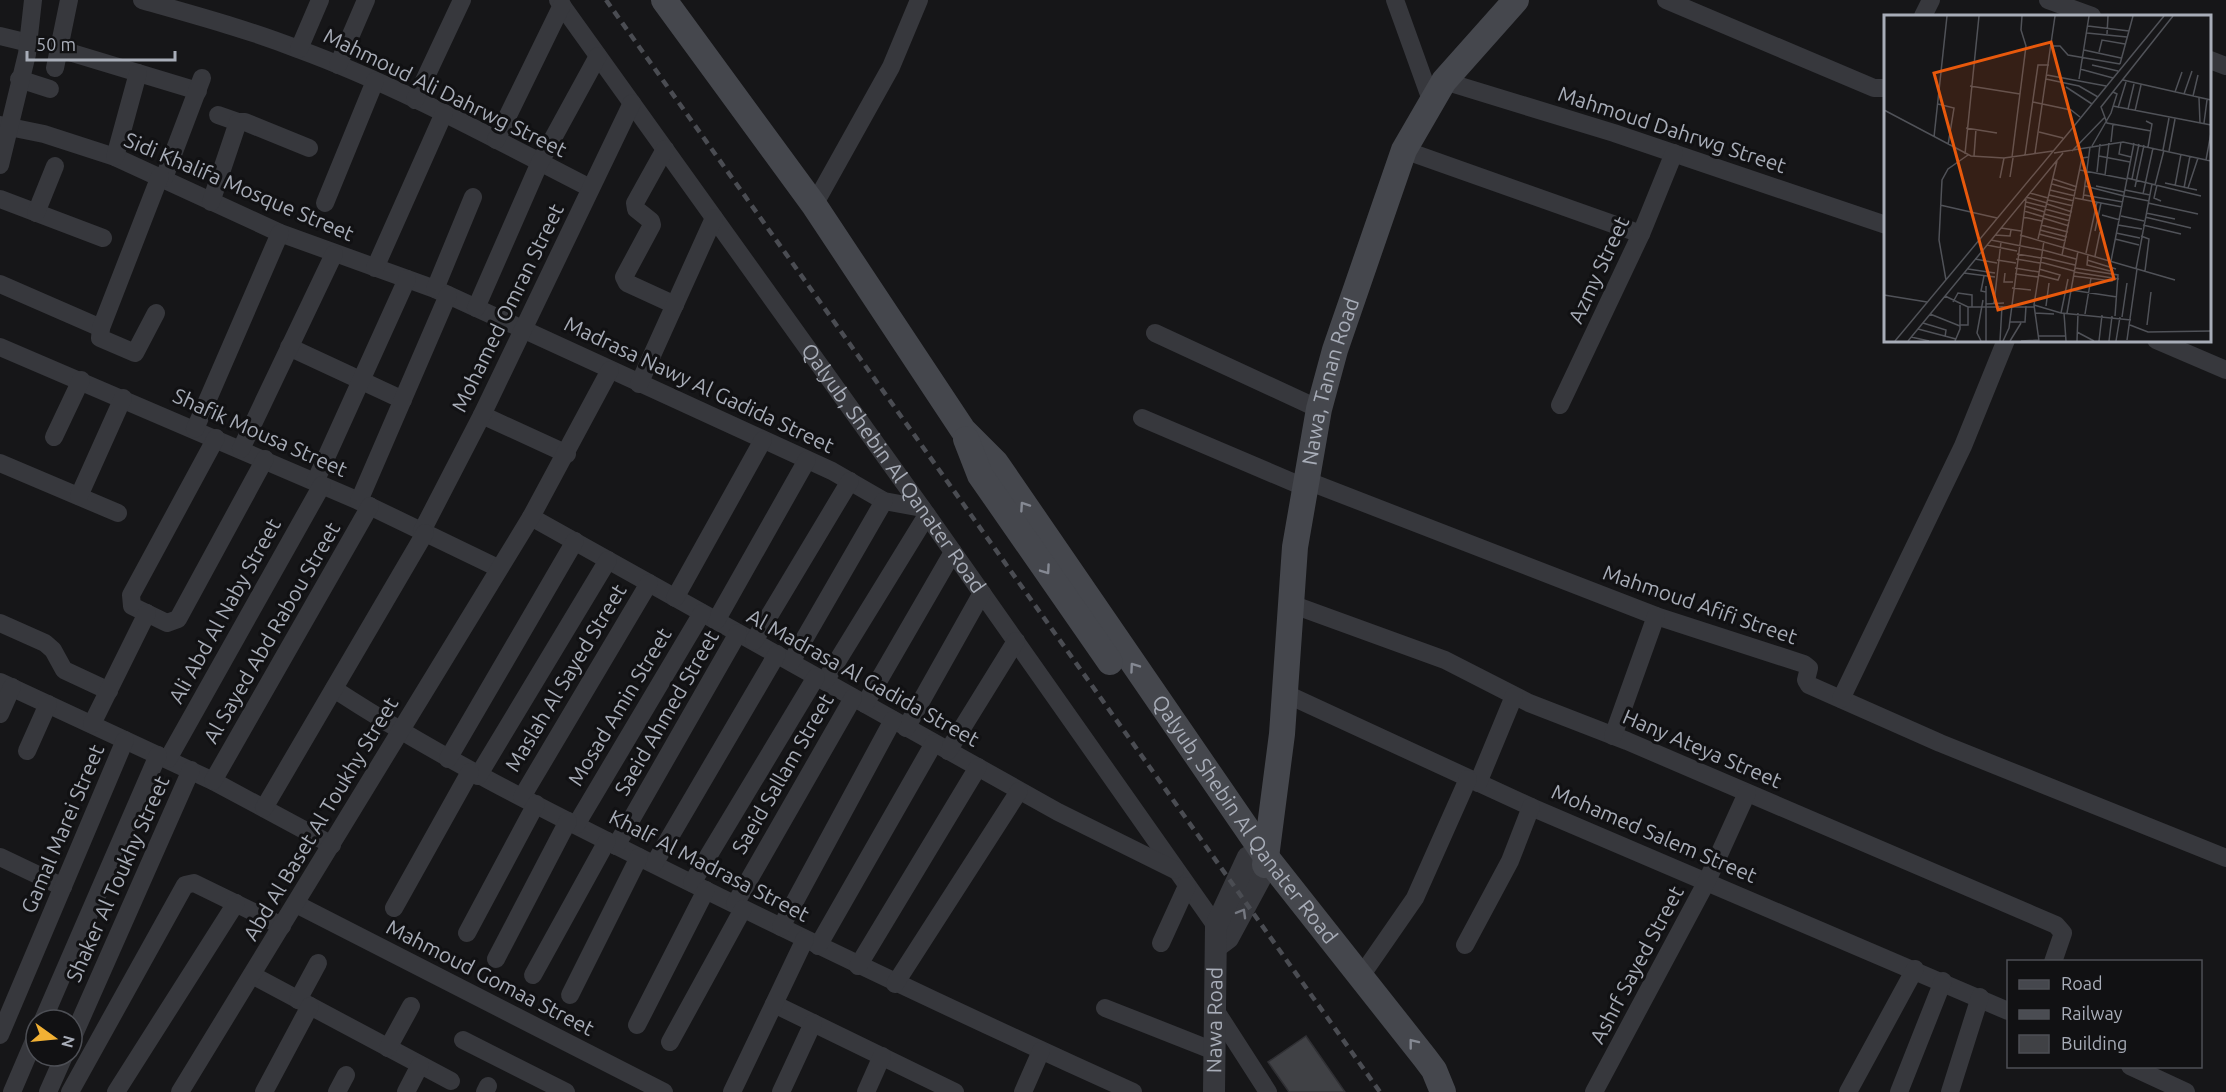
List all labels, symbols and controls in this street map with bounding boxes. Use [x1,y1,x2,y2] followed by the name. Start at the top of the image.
[1884,15,2211,342] inset map
[320,23,571,161] street label: Mahmoud Ali Dahrwg Street
[27,24,176,62] scale bar
[36,34,76,54] text: 50 m
[1555,81,1789,177] street label: Mahmoud Dahrwg Street
[121,127,358,245] street label: Sidi Khalifa Mosque Street
[446,200,568,416] street label: Mohamed Omran Street
[1563,212,1633,327] street label: Azmy Street
[1296,294,1363,467] street label: Nawa, Tanan Road
[561,311,838,457] street label: Madrasa Nawy Al Gadida Street
[797,338,991,597] street label: Qalyub, Shebin Al Qanater Road
[170,383,351,481] street label: Shafik Mousa Street
[1021,501,1032,512] one-way arrow
[163,514,285,707] street label: Ali Abd Al Naby Street
[198,518,344,747] street label: Al Sayed Abd Rabou Street
[1600,560,1801,649] street label: Mahmoud Afifi Street
[1039,563,1050,574] one-way arrow
[500,579,631,776] street label: Maslah Al Sayed Street
[743,603,984,751] street label: Al Madrasa Al Gadida Street
[563,623,676,790] street label: Mosad Amin Street
[609,626,723,799] street label: Saeid Ahmed Street
[1130,662,1141,673] one-way arrow
[727,689,838,858] street label: Saeid Sallam Street
[1148,690,1343,948] street label: Qalyub, Shebin Al Qanater Road
[238,692,402,945] street label: Abd Al Baset Al Toukhy Street
[1619,704,1785,792] street label: Hany Ateya Street
[16,741,108,917] street label: Gamal Marei Street
[61,772,173,985] street label: Shaker Al Toukhy Street
[1548,779,1761,887] street label: Mohamed Salem Street
[605,804,813,926] street label: Khalf Al Madrasa Street
[1584,882,1688,1047] street label: Ashrf Sayed Street
[1235,909,1247,919] one-way arrow
[383,914,598,1040] street label: Mahmoud Gomaa Street
[2007,960,2202,1068] legend
[1201,967,1227,1073] street label: Nawa Road
[2061,973,2103,993] text: Road
[2061,1003,2123,1023] text: Railway
[24,1008,84,1068] north arrow
[2061,1033,2127,1053] text: Building
[58,1034,79,1050] text: N
[1409,1038,1420,1049] one-way arrow

